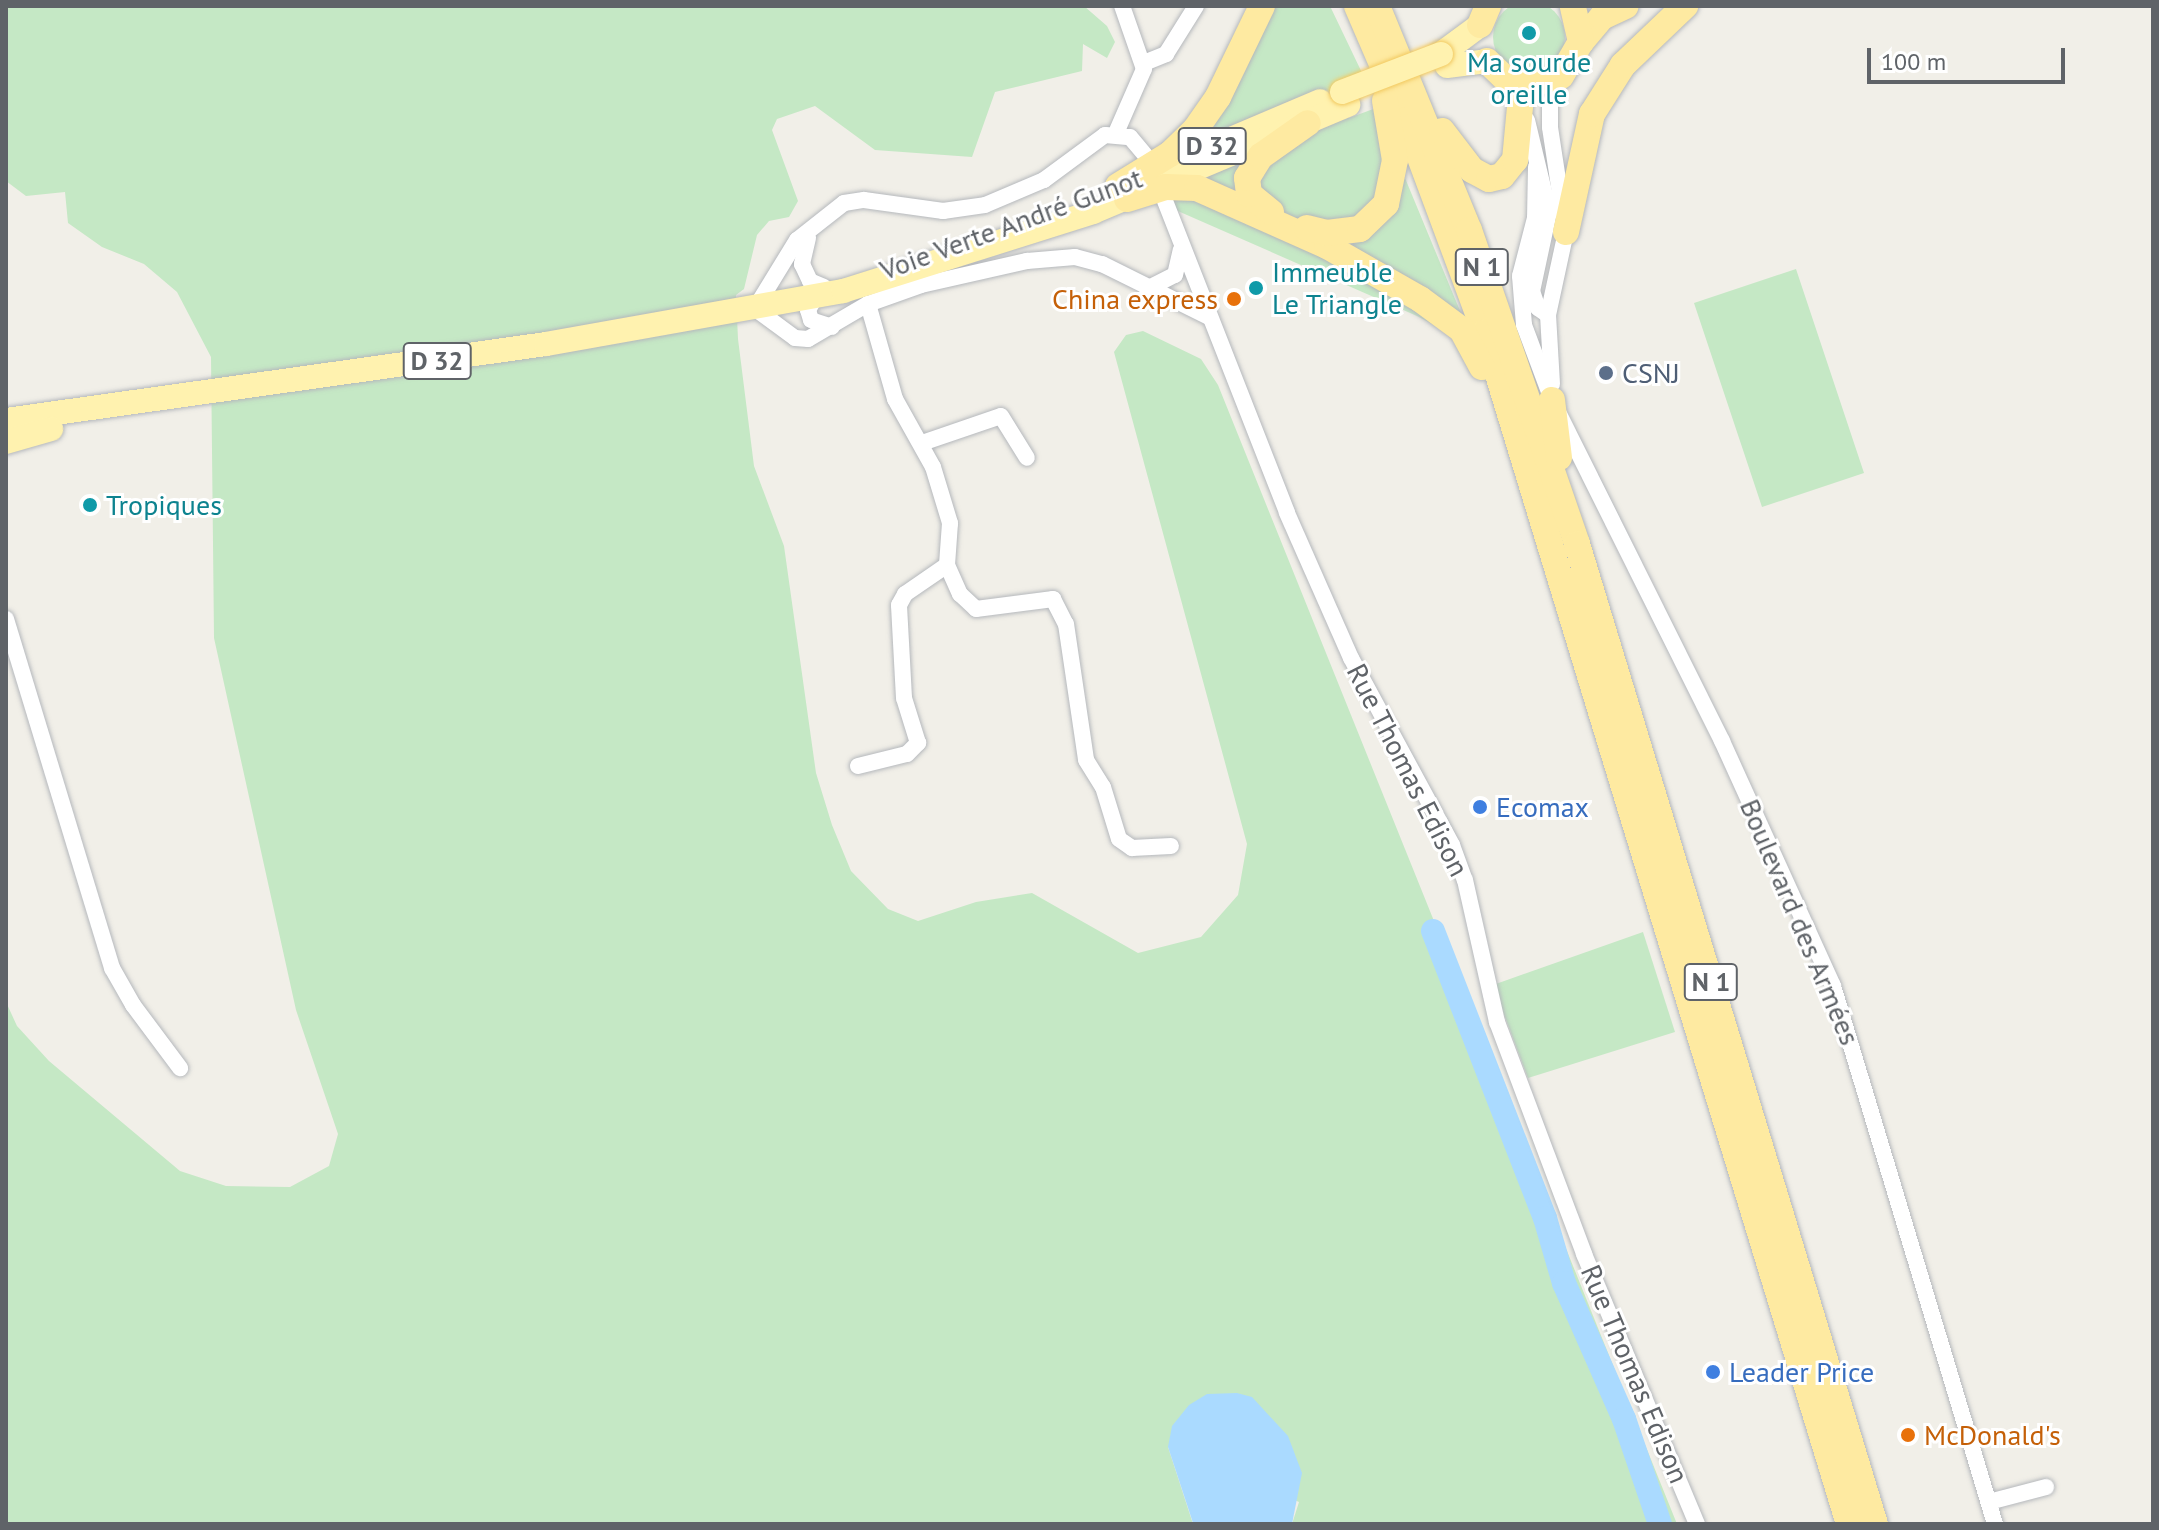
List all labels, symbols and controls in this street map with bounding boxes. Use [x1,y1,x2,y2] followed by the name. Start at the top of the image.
[1520,24,1538,42] marker: Ma sourde oreille
[1871,32,2069,82] scale bar
[1467,45,1591,111] place label: Ma sourde oreille
[1881,46,1946,77] text: 100 m
[1176,124,1248,168] road number: D 32
[875,161,1147,287] street label: Voie Verte André Gunot
[1454,245,1510,289] road number: N 1
[1272,255,1403,321] place label: Immeuble Le Triangle
[1247,279,1265,297] marker: Immeuble Le Triangle
[1052,282,1218,316] place label: China express
[1225,290,1243,308] marker: China express
[401,339,473,383] road number: D 32
[1622,356,1680,390] place label: CSNJ
[1597,364,1615,382] marker: CSNJ
[106,488,222,522] place label: Tropiques
[81,496,99,514] marker: Tropiques
[1340,658,1476,882] street label: Rue Thomas Edison
[1496,790,1589,824] place label: Ecomax
[1733,794,1867,1050] street label: Boulevard des Armées
[1471,798,1489,816] marker: Ecomax
[1683,960,1739,1004] road number: N 1
[1574,1259,1696,1489] street label: Rue Thomas Edison
[1729,1355,1874,1389] place label: Leader Price
[1704,1363,1722,1381] marker: Leader Price
[1924,1418,2061,1452] place label: McDonald's
[1899,1426,1917,1444] marker: McDonald's

